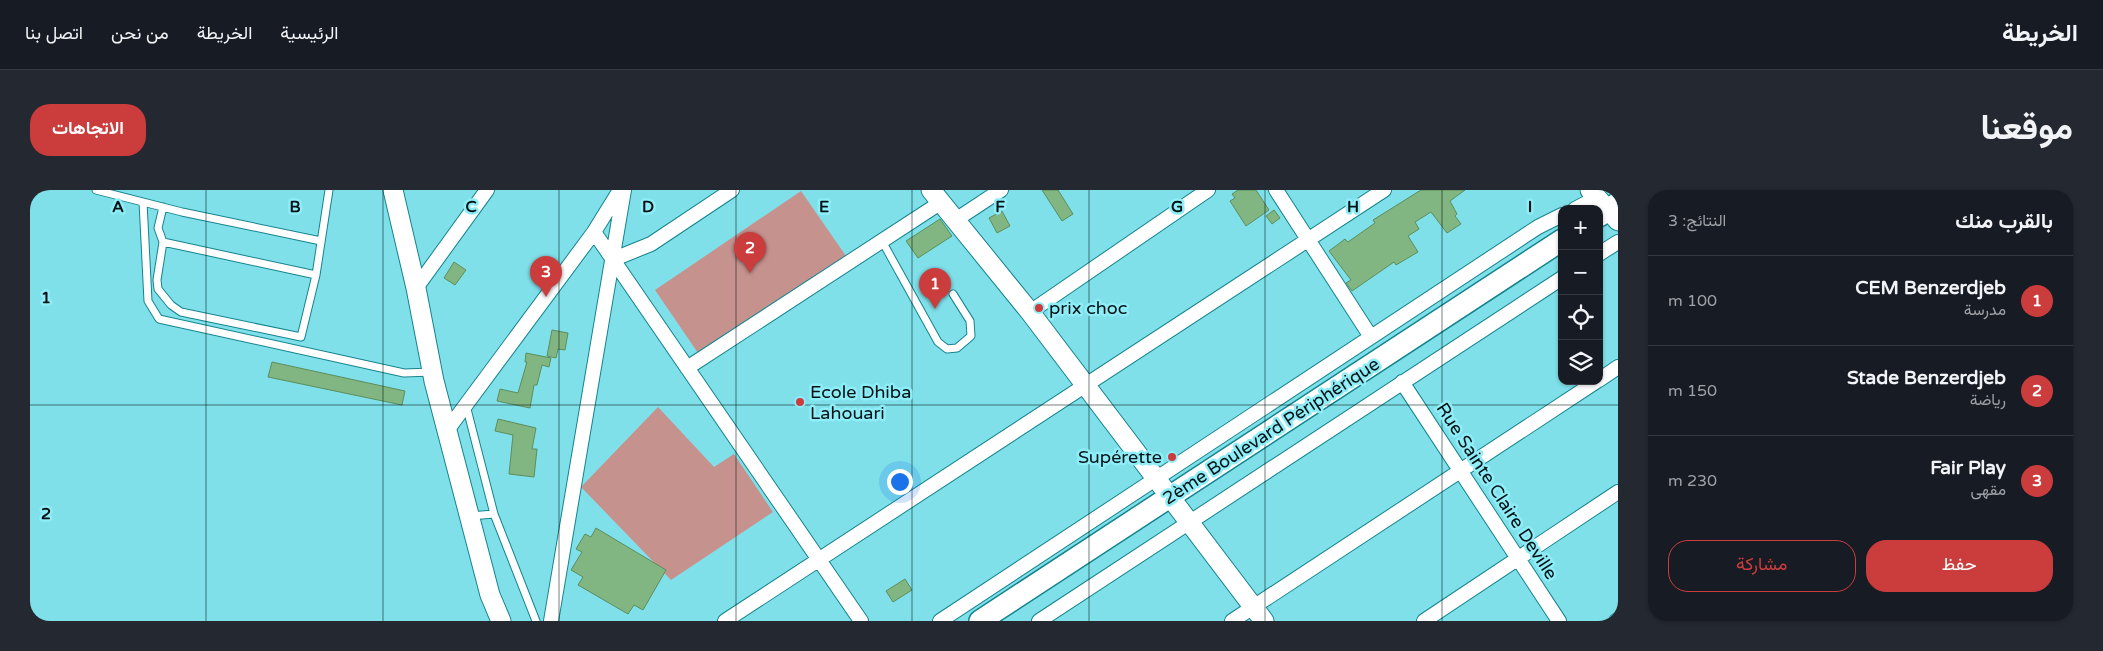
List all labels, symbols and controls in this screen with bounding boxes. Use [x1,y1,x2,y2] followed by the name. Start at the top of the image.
[2002,19,2078,48] text: الخريطة
[25,22,83,44] text: اتصل بنا
[111,22,169,44] text: من نحن
[197,22,252,44] text: الخريطة
[280,22,339,44] text: الرئيسية
[30,104,146,156] button: الاتجاهات
[1980,107,2073,149] text: موقعنا
[112,197,124,217] text: A
[289,197,301,217] text: B
[465,197,477,217] text: C
[642,197,654,217] text: D
[819,197,829,217] text: E
[995,197,1005,217] text: F
[1171,197,1183,217] text: G
[1347,197,1359,217] text: H
[1528,197,1532,217] text: I
[1558,205,1603,385] map controls
[1558,205,1603,250] button: +
[1955,209,2053,234] text: بالقرب منك
[1668,211,1726,231] text: النتائج: 3
[734,232,766,273] pin: 2
[1558,250,1603,295] button: −
[530,256,562,297] pin: 3
[919,268,951,309] pin: 1
[1855,277,2006,299] text: CEM Benzerdjeb
[41,288,51,308] text: 1
[1668,291,1717,311] text: 100 m
[2032,291,2042,311] text: 1
[1558,295,1603,340] button: locate
[1049,297,1127,319] place label: prix choc
[1964,300,2006,320] text: مدرسة
[1033,302,1045,314] marker: prix choc
[1558,340,1603,385] button: layers
[1159,353,1383,509] street label: 2ème Boulevard Périphérique
[1847,367,2006,389] text: Stade Benzerdjeb
[810,381,911,424] place label: Ecole Dhiba Lahouari
[1668,381,1717,401] text: 150 m
[2032,381,2042,401] text: 2
[1970,390,2006,410] text: رياضة
[794,396,806,408] marker: Ecole Dhiba Lahouari
[1432,399,1562,583] street label: Rue Sainte Claire Deville
[1078,446,1162,468] place label: Supérette
[1166,451,1178,463] marker: Supérette
[1930,457,2006,479] text: Fair Play
[887,469,913,495] your location
[1668,471,1717,491] text: 230 m
[2032,471,2042,491] text: 3
[1971,480,2006,500] text: مقهى
[41,504,51,524] text: 2
[1668,540,1856,592] button: مشاركة
[1866,540,2053,592] button: حفظ

